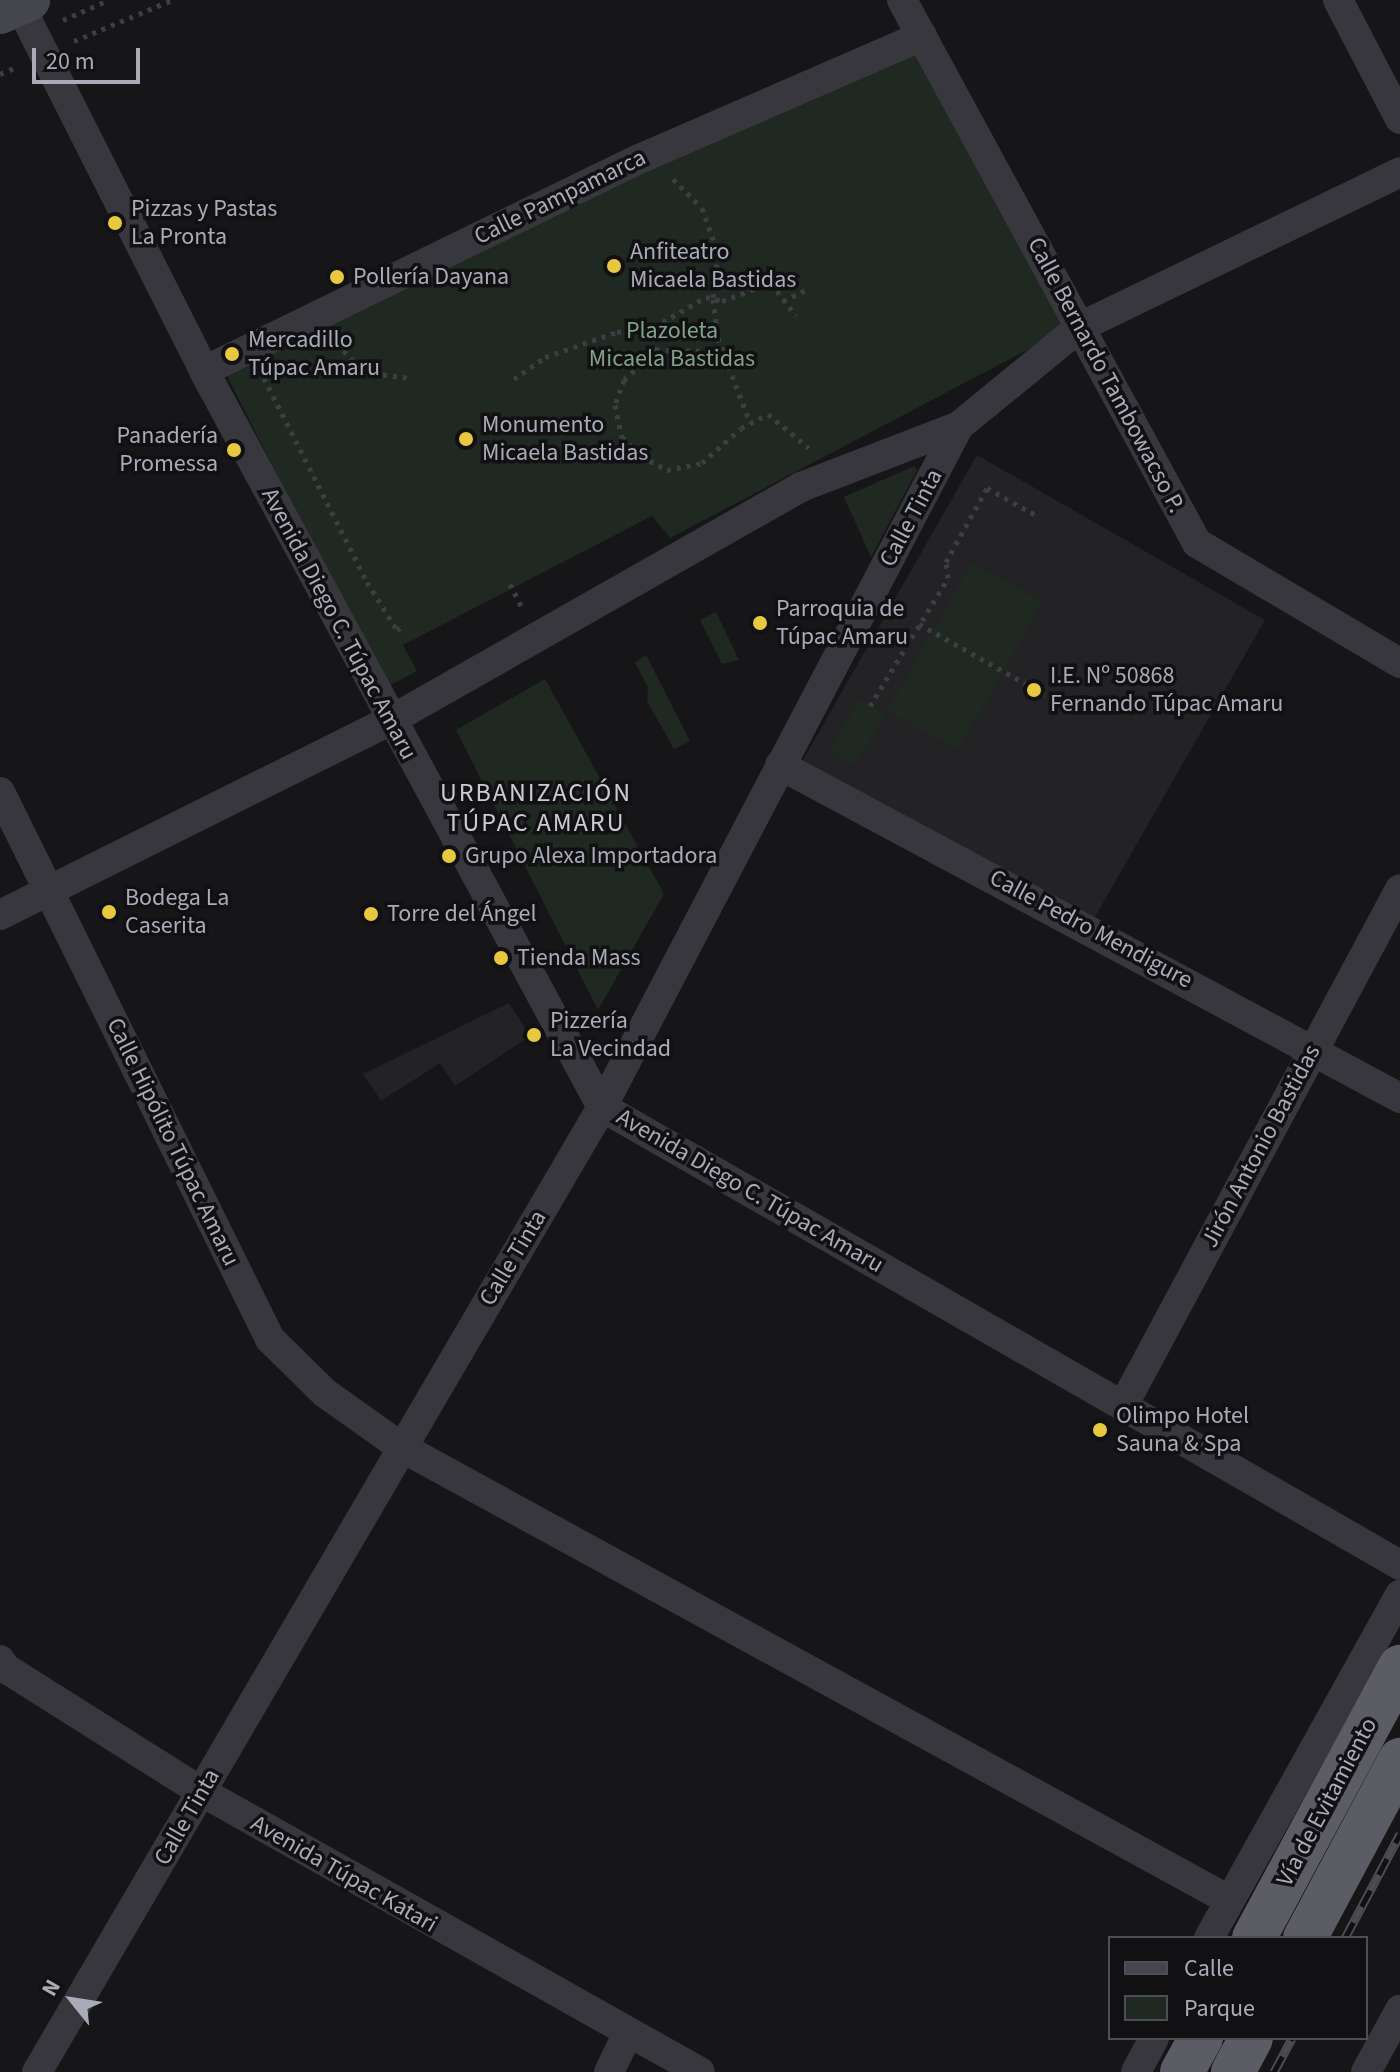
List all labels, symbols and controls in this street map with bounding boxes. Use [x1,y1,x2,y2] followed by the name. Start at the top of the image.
[36,32,144,82] scale bar
[46,44,95,79] text: 20 m
[470,143,650,251] street label: Calle Pampamarca
[131,195,277,251] place label: Pizzas y Pastas La Pronta
[106,214,124,232] marker: Pizzas y Pastas La Pronta
[1021,232,1191,518] street label: Calle Bernardo Tambowacso P.
[630,238,796,294] place label: Anfiteatro Micaela Bastidas
[605,257,623,275] marker: Anfiteatro Micaela Bastidas
[353,263,509,291] place label: Pollería Dayana
[328,268,346,286] marker: Pollería Dayana
[589,317,755,373] park label: Plazoleta Micaela Bastidas
[248,326,380,382] place label: Mercadillo Túpac Amaru
[223,345,241,363] marker: Mercadillo Túpac Amaru
[482,411,648,467] place label: Monumento Micaela Bastidas
[117,422,218,478] place label: Panadería Promessa
[457,430,475,448] marker: Monumento Micaela Bastidas
[225,441,243,459] marker: Panadería Promessa
[873,464,949,572] street label: Calle Tinta
[255,483,423,765] street label: Avenida Diego C. Túpac Amaru
[776,595,908,651] place label: Parroquia de Túpac Amaru
[751,614,769,632] marker: Parroquia de Túpac Amaru
[1050,662,1283,718] place label: I.E. Nº 50868 Fernando Túpac Amaru
[1025,681,1043,699] marker: I.E. Nº 50868 Fernando Túpac Amaru
[440,777,632,838] district label: URBANIZACIÓN TÚPAC AMARU
[465,842,717,870] place label: Grupo Alexa Importadora
[440,847,458,865] marker: Grupo Alexa Importadora
[985,863,1197,995] street label: Calle Pedro Mendigure
[125,884,229,940] place label: Bodega La Caserita
[387,900,537,928] place label: Torre del Ángel
[100,903,118,921] marker: Bodega La Caserita
[362,905,380,923] marker: Torre del Ángel
[517,944,641,972] place label: Tienda Mass
[492,949,510,967] marker: Tienda Mass
[550,1007,671,1063] place label: Pizzería La Vecindad
[100,1013,246,1271] street label: Calle Hipólito Túpac Amaru
[525,1026,543,1044] marker: Pizzería La Vecindad
[1195,1040,1327,1252] street label: Jirón Antonio Bastidas
[611,1103,889,1279] street label: Avenida Diego C. Túpac Amaru
[473,1205,553,1311] street label: Calle Tinta
[1116,1402,1249,1458] place label: Olimpo Hotel Sauna & Spa
[1091,1421,1109,1439] marker: Olimpo Hotel Sauna & Spa
[1271,1713,1383,1891] street label: Vía de Evitamiento
[148,1764,226,1870] street label: Calle Tinta
[246,1809,442,1939] street label: Avenida Túpac Katari
[1108,1936,1368,2040] legend
[1184,1951,1234,1986] text: Calle
[32,1960,112,2040] north arrow
[34,1974,69,2002] text: N
[1184,1991,1255,2026] text: Parque

